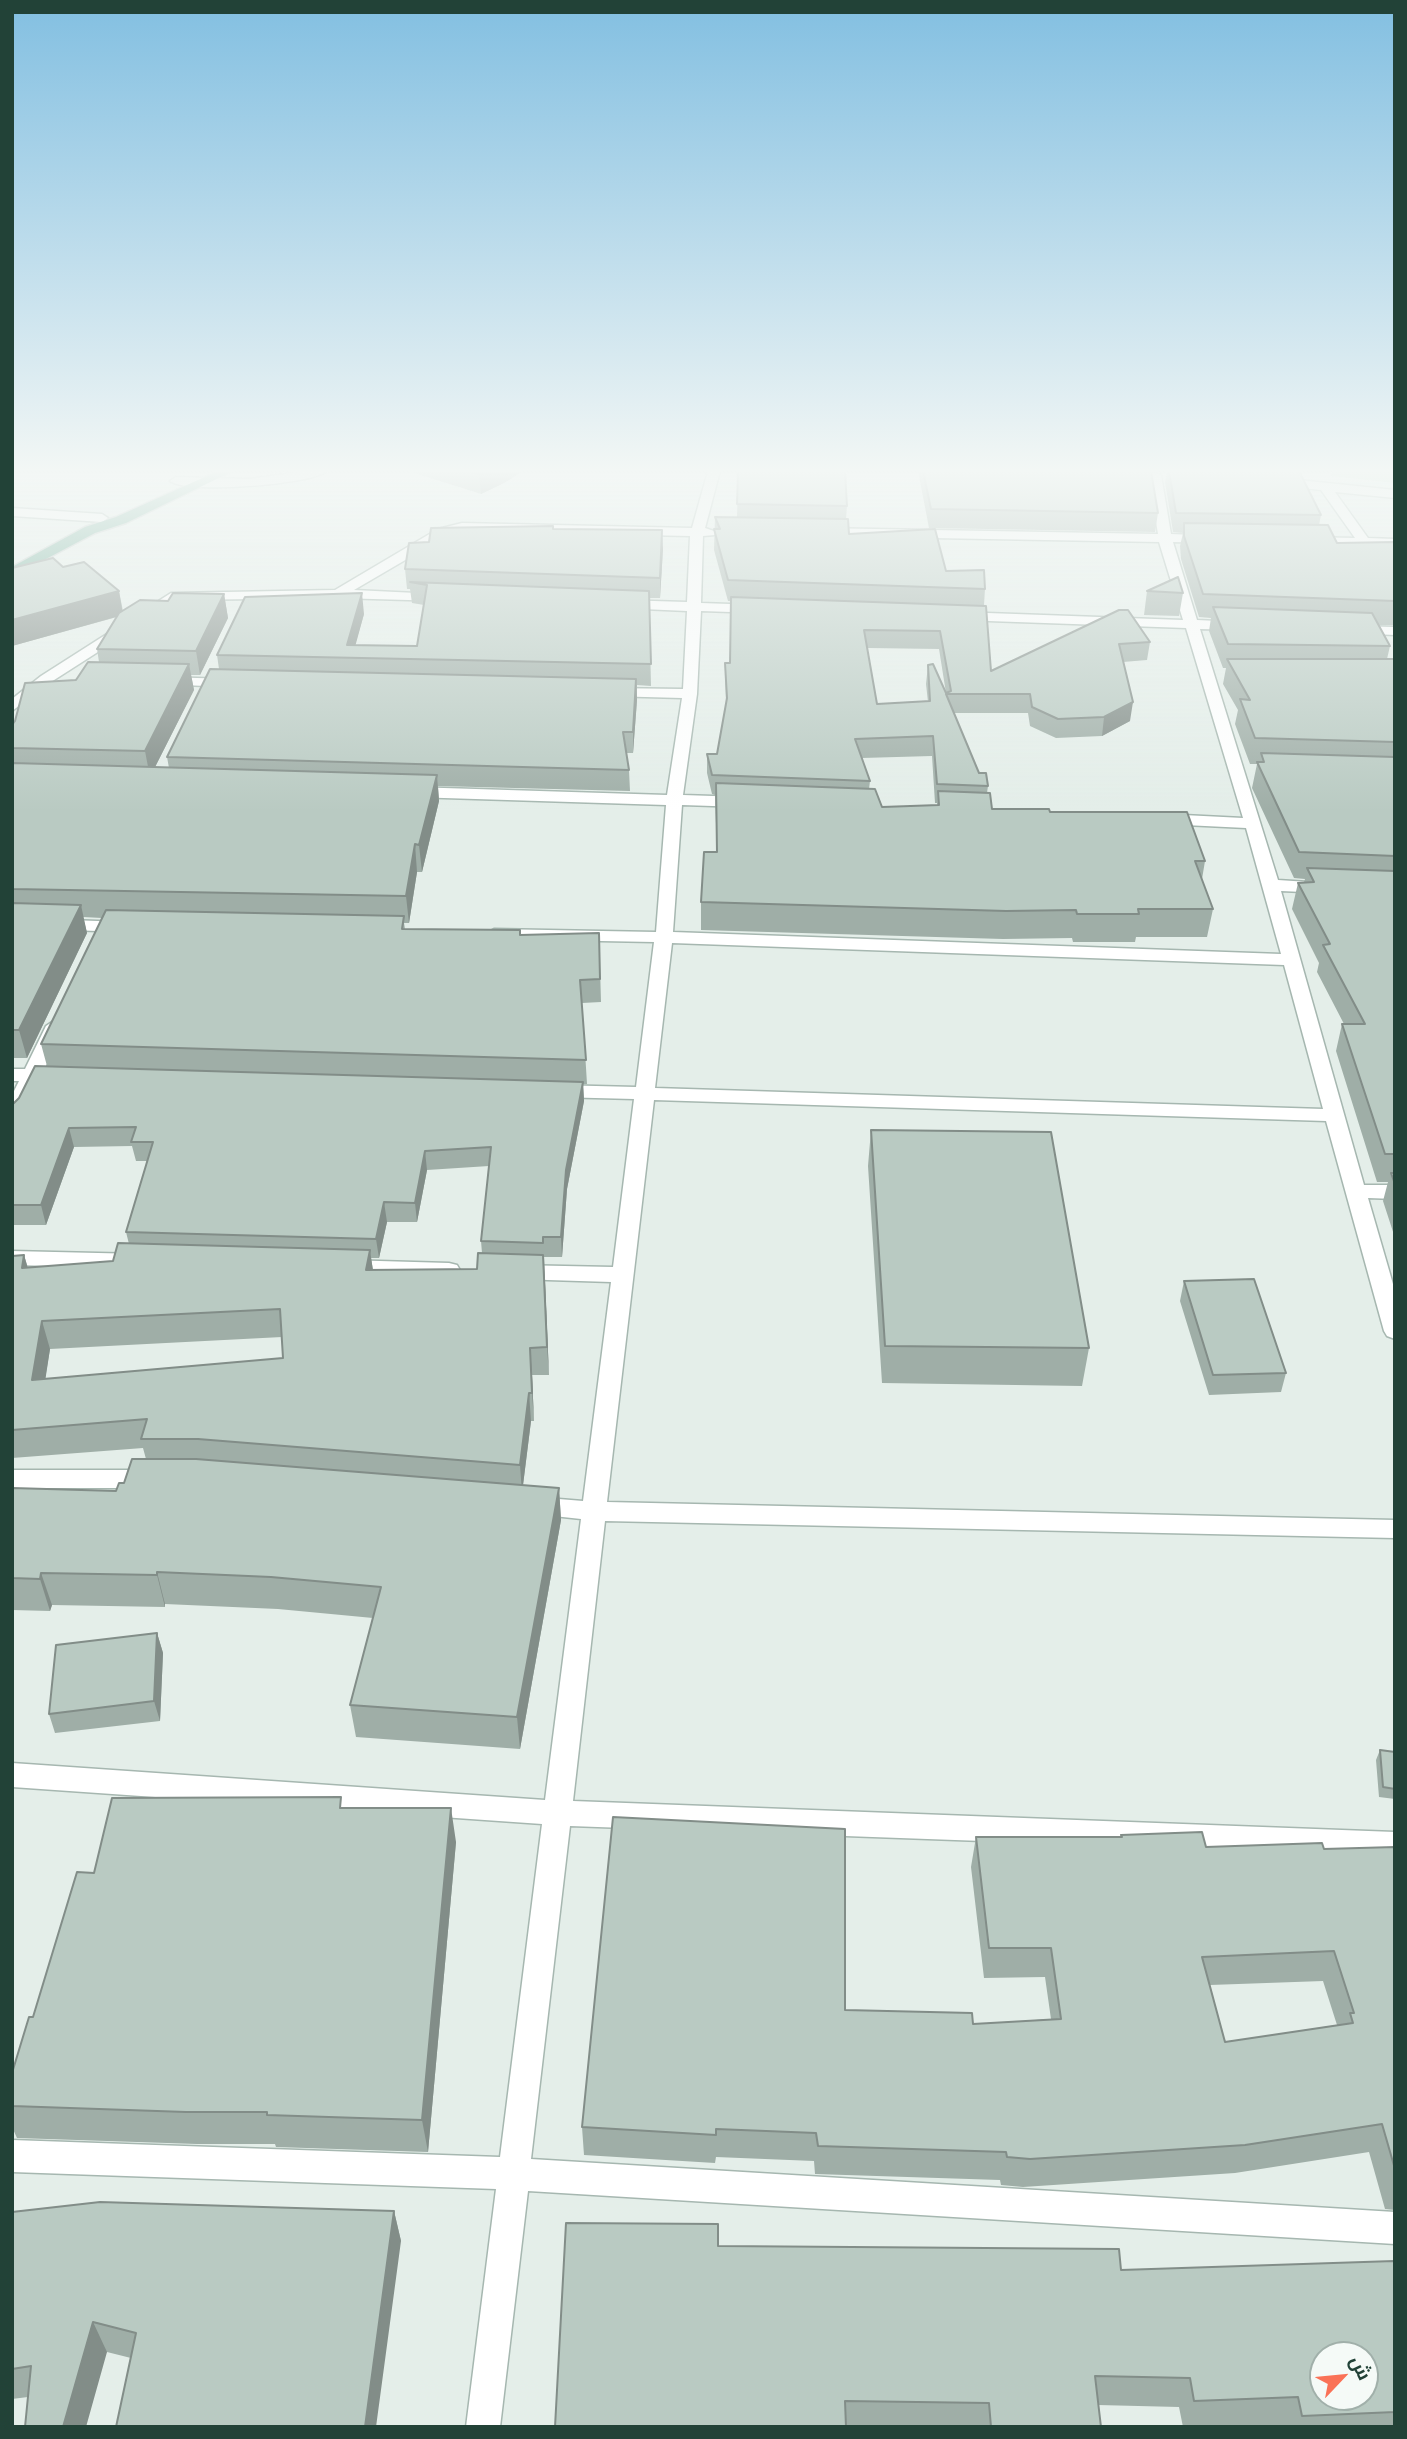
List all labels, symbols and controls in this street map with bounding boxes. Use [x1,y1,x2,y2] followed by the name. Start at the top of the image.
[1309,2341,1379,2411] north arrow
[1346,2352,1376,2383] text: ش

